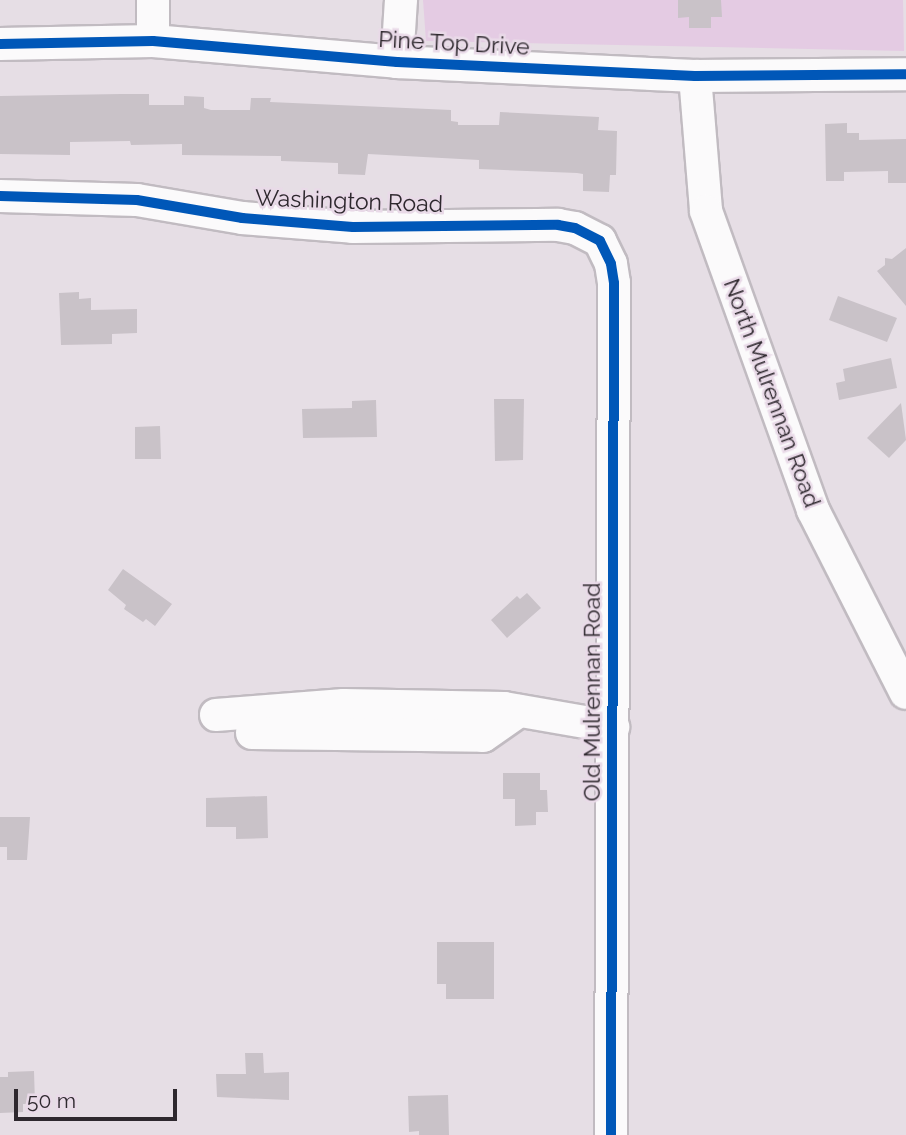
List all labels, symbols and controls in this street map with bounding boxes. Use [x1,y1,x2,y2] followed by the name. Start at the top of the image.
[377,25,531,61] street label: Pine Top Drive
[254,184,444,218] street label: Washington Road
[718,275,826,511] street label: North Mulrennan Road
[578,583,606,801] street label: Old Mulrennan Road
[18,1076,180,1120] scale bar
[27,1088,76,1113] text: 50 m

